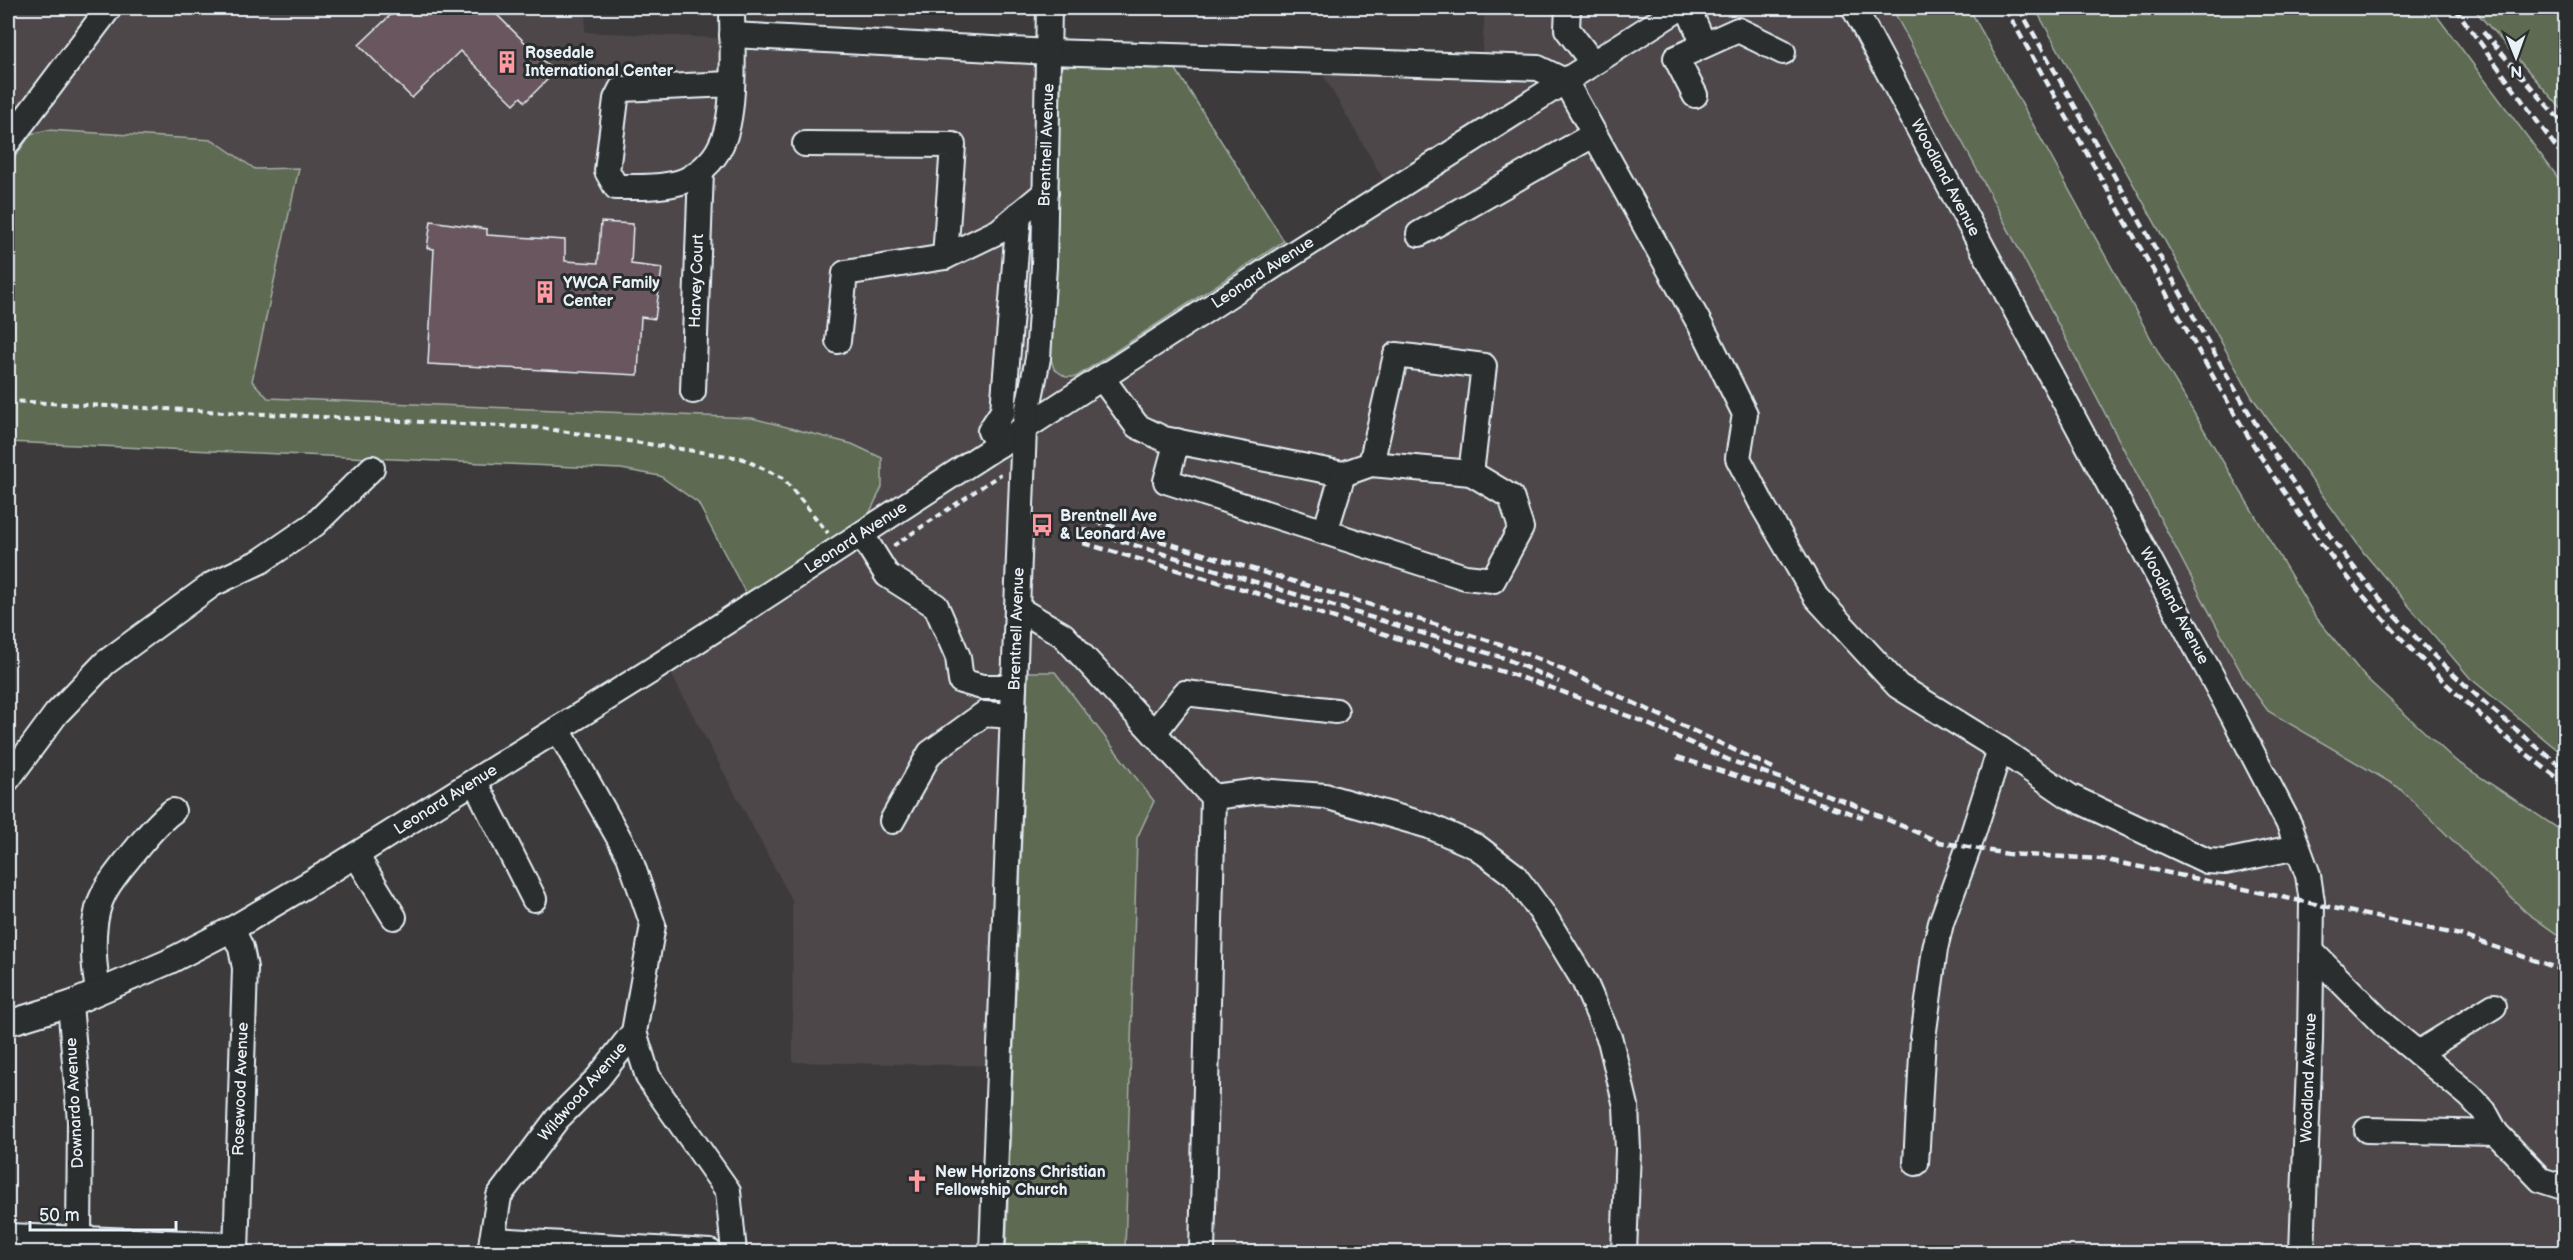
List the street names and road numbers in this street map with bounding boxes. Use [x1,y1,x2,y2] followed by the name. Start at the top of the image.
[1035,82,1059,207] street label: Brentnell Avenue
[1906,116,1984,240] street label: Woodland Avenue
[1208,233,1318,313] street label: Leonard Avenue
[686,234,708,328] street label: Harvey Court
[801,498,911,578] street label: Leonard Avenue
[2135,544,2213,668] street label: Woodland Avenue
[1005,566,1029,691] street label: Brentnell Avenue
[391,760,502,839] street label: Leonard Avenue
[2297,1012,2321,1143] street label: Woodland Avenue
[229,1021,253,1156] street label: Rosewood Avenue
[62,1037,88,1169] street label: Downardo Avenue
[535,1038,632,1146] street label: Wildwood Avenue

